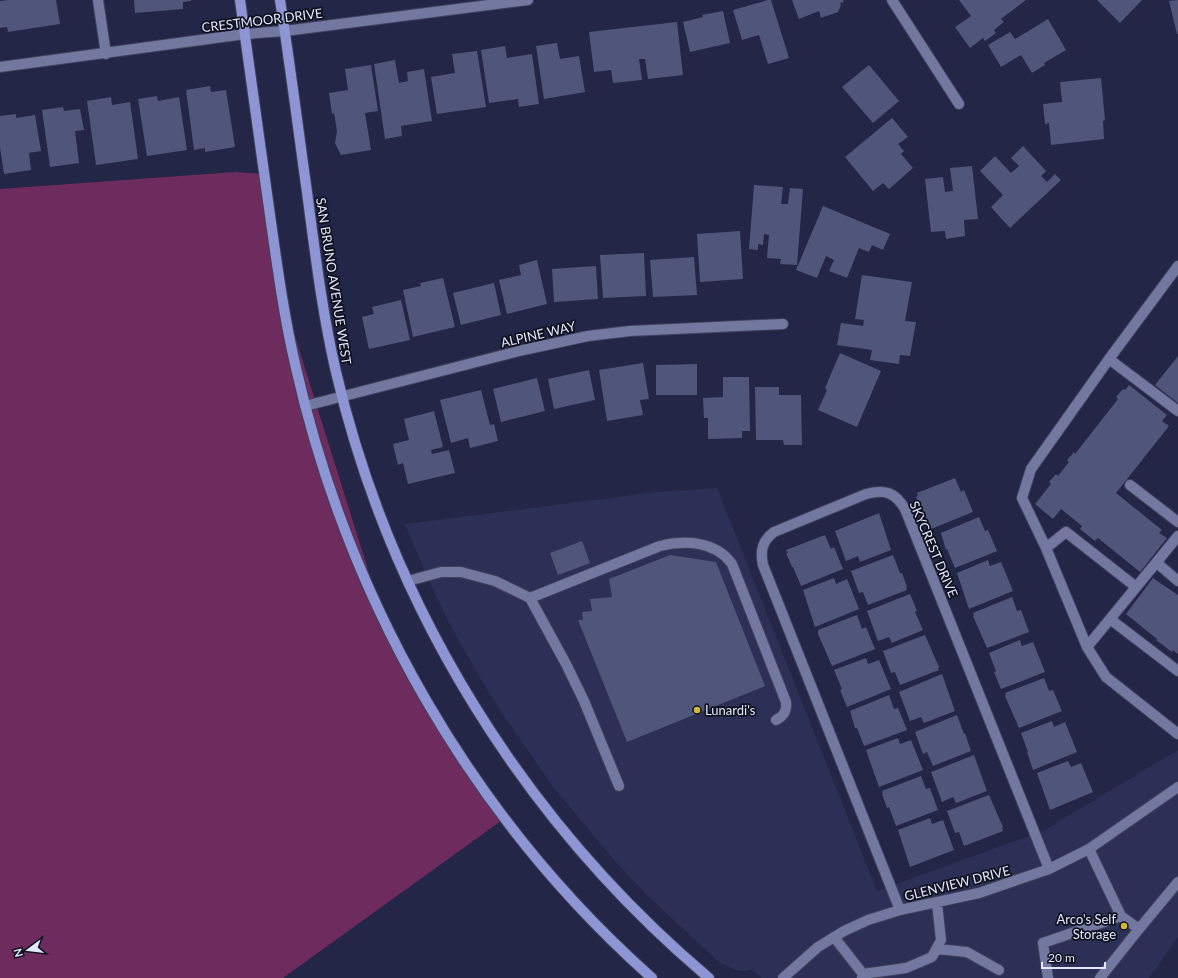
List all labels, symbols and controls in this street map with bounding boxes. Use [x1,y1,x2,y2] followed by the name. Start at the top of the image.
[201,5,323,35] street label: CRESTMOOR DRIVE
[313,197,355,366] street label: SAN BRUNO AVENUE WEST
[499,317,578,350] street label: ALPINE WAY
[906,498,962,600] street label: SKYCREST DRIVE
[705,702,756,718] place label: Lunardi's
[692,705,702,715] marker: Lunardi's
[903,862,1011,904] street label: GLENVIEW DRIVE
[1057,911,1116,942] place label: Arco's Self Storage
[1119,921,1129,931] marker: Arco's Self Storage
[8,930,48,970] north arrow
[1042,944,1105,970] scale bar
[10,947,25,958] text: N
[1048,950,1075,965] text: 20 m

